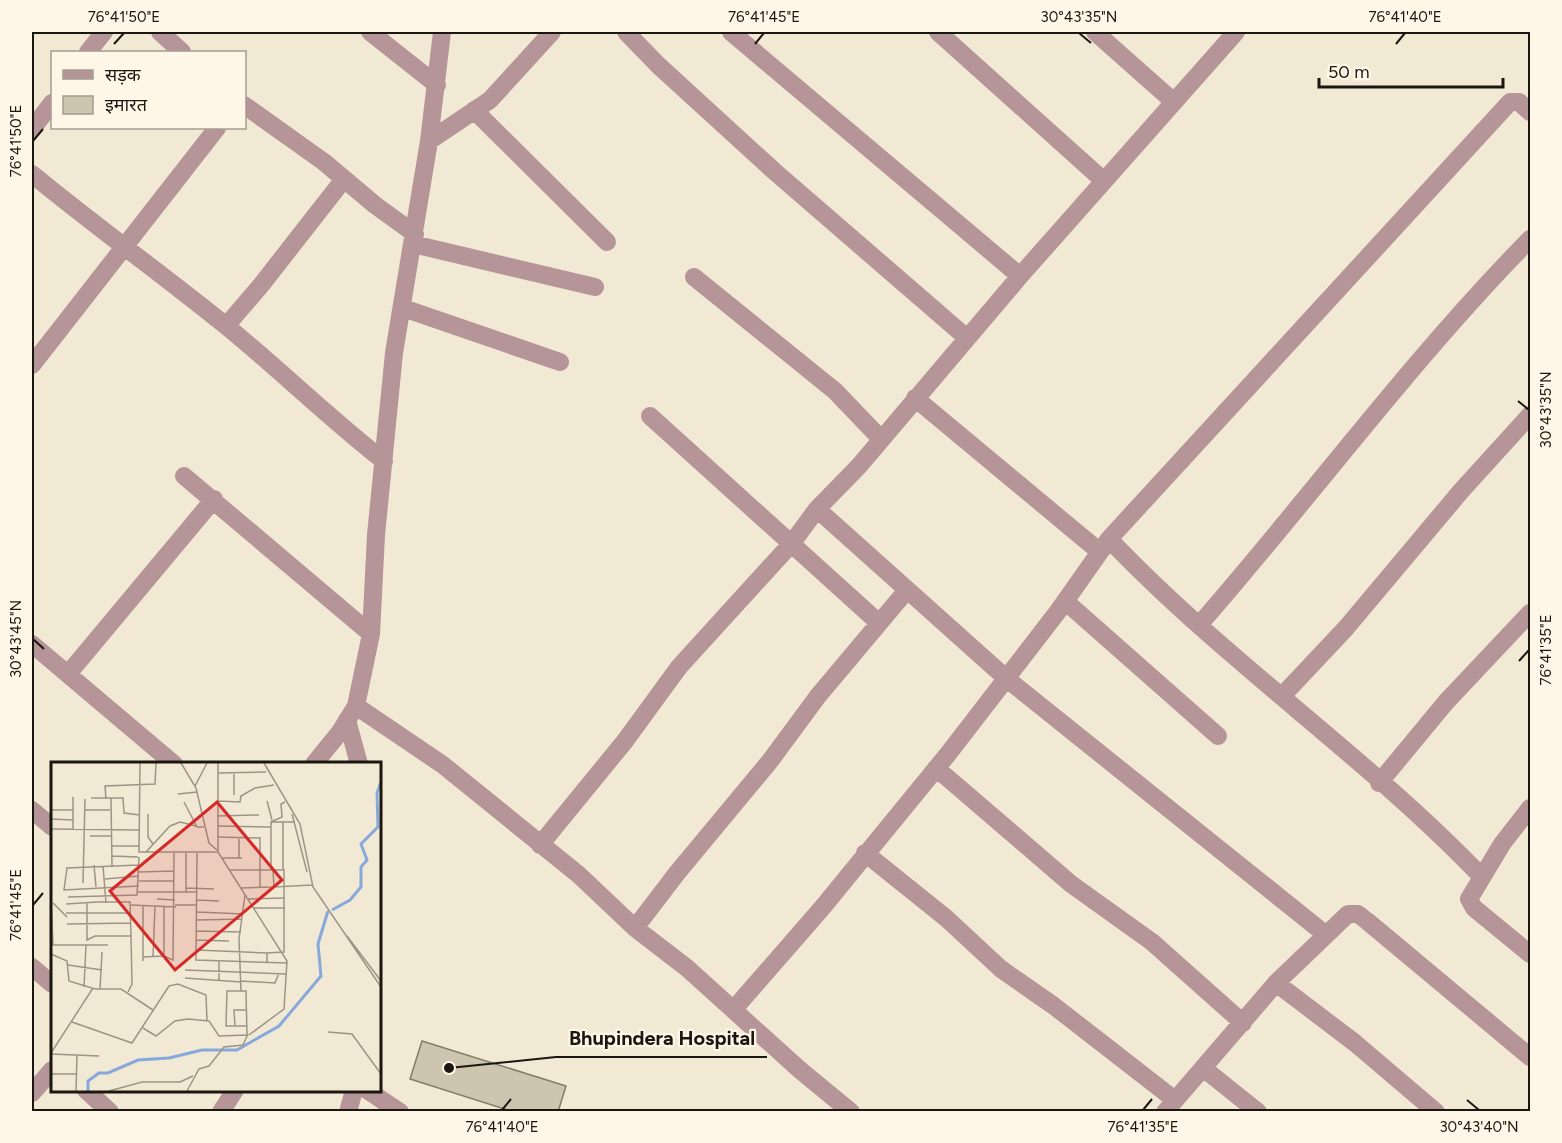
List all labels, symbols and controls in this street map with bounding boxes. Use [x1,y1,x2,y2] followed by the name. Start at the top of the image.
[88,8,160,26] text: 76°41'50"E
[728,8,800,26] text: 76°41'45"E
[1041,8,1117,26] text: 30°43'35"N
[1368,8,1442,26] text: 76°41'40"E
[51,51,246,129] legend
[1319,51,1504,89] scale bar
[1328,61,1370,83] text: 50 m
[105,64,142,86] text: सड़क
[105,94,148,116] text: इमारत
[7,105,25,177] text: 76°41'50"E
[1537,372,1555,448] text: 30°43'35"N
[7,600,25,678] text: 30°43'45"N
[1537,614,1555,686] text: 76°41'35"E
[51,762,381,1092] inset map
[7,869,25,941] text: 76°41'45"E
[556,1019,767,1057] callout: Bhupindera Hospital
[569,1026,755,1050] text: Bhupindera Hospital
[465,1118,539,1136] text: 76°41'40"E
[1107,1118,1179,1136] text: 76°41'35"E
[1439,1118,1519,1136] text: 30°43'40"N

